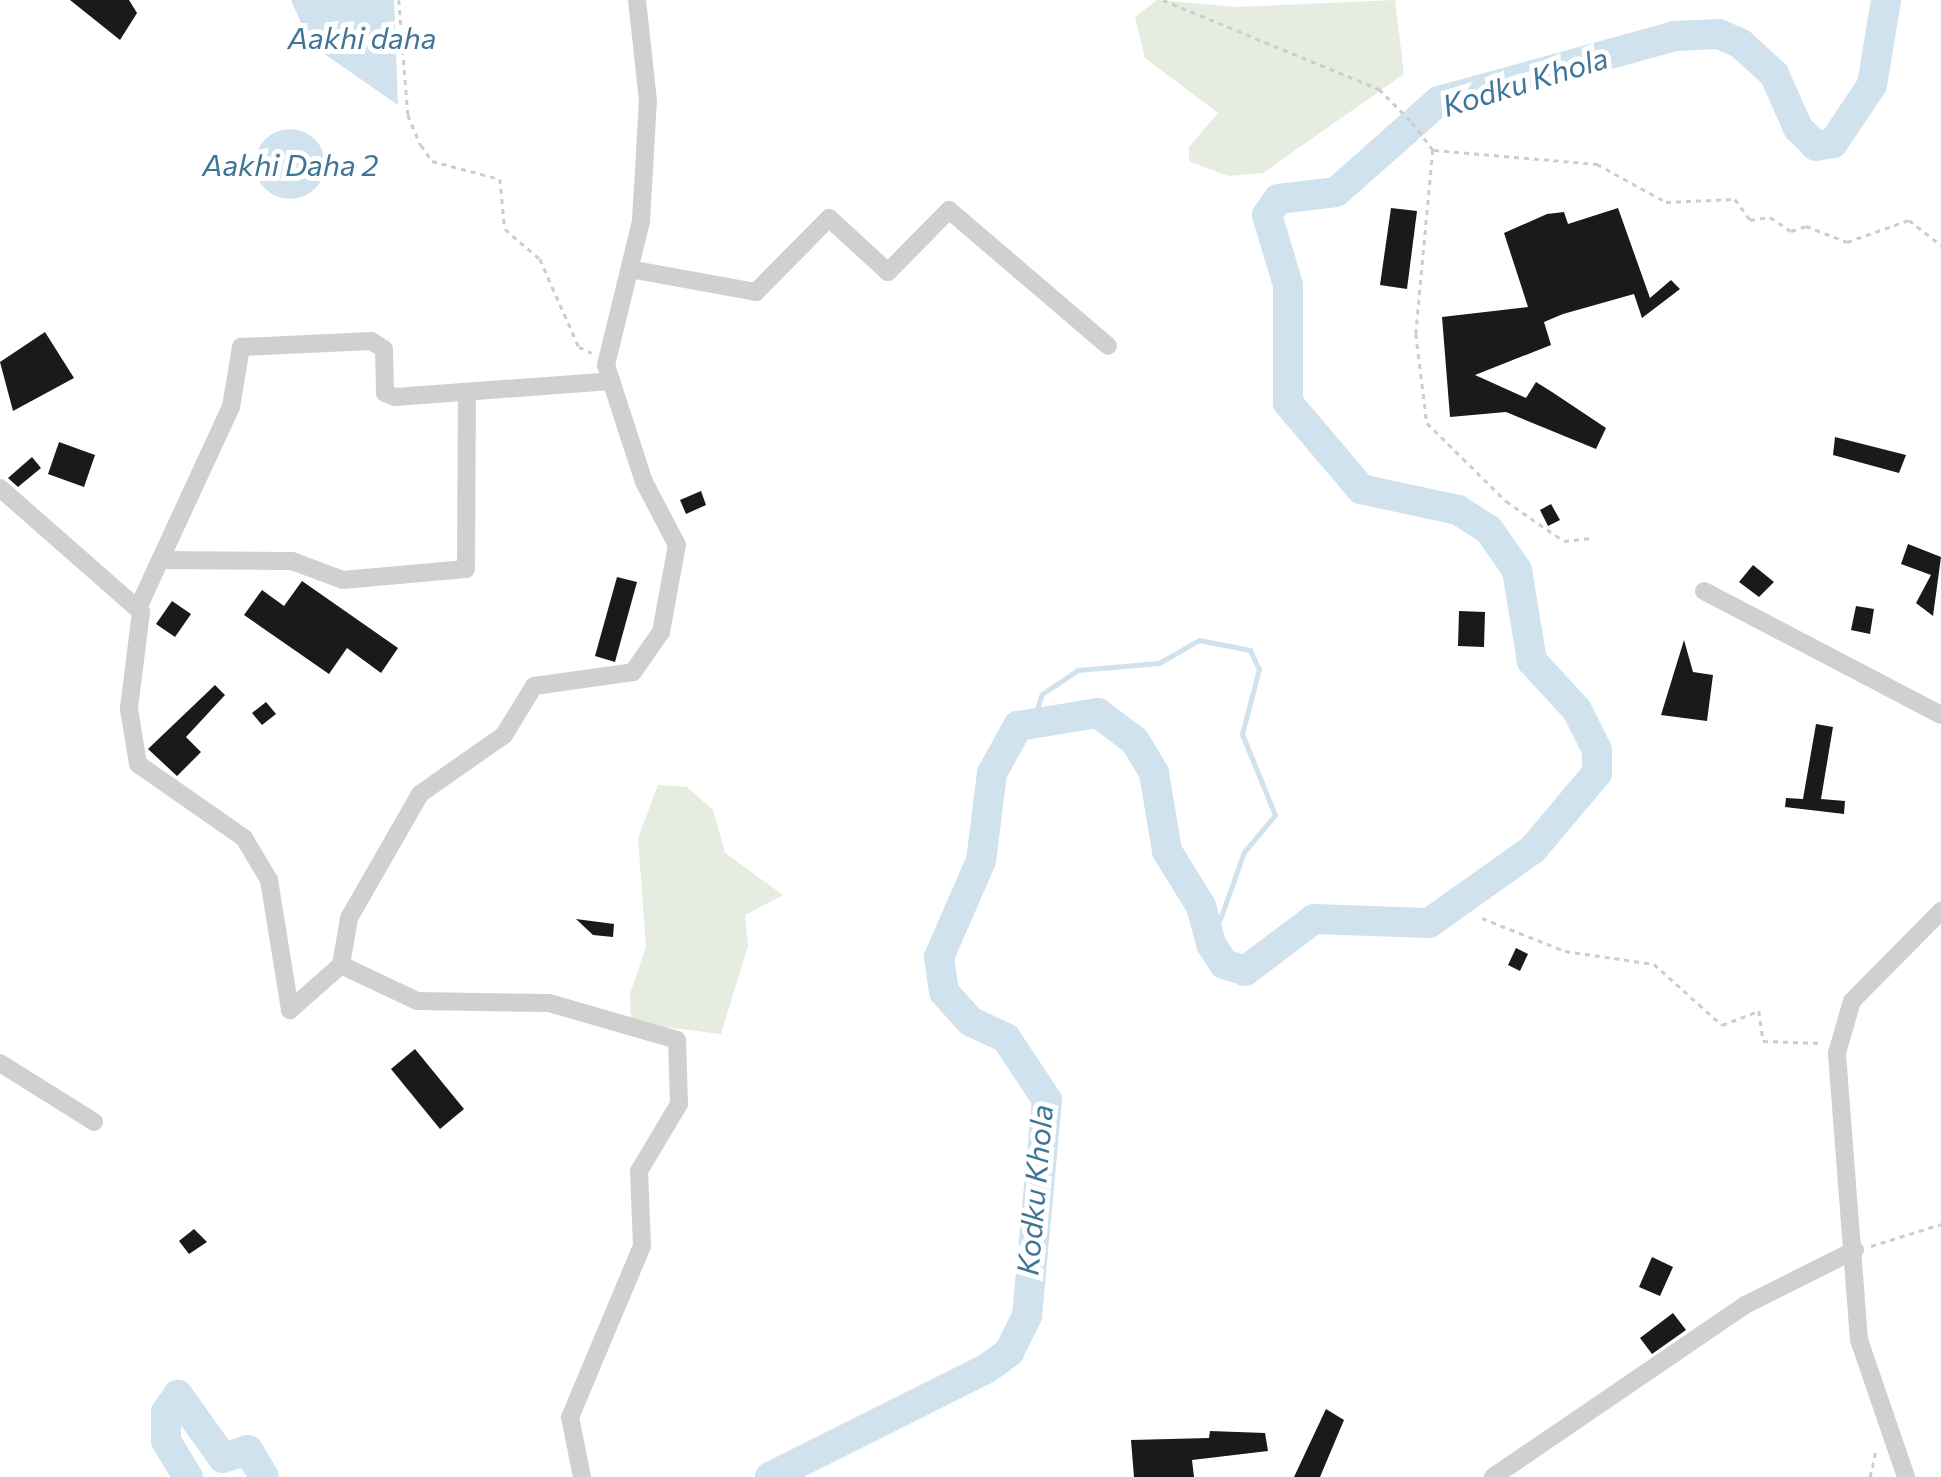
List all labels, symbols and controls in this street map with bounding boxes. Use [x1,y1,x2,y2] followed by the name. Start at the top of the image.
[288,19,436,55] water label: Aakhi daha
[1438,39,1612,123] water label: Kodku Khola
[202,146,378,182] water label: Aakhi Daha 2
[1009,1103,1059,1277] water label: Kodku Khola

